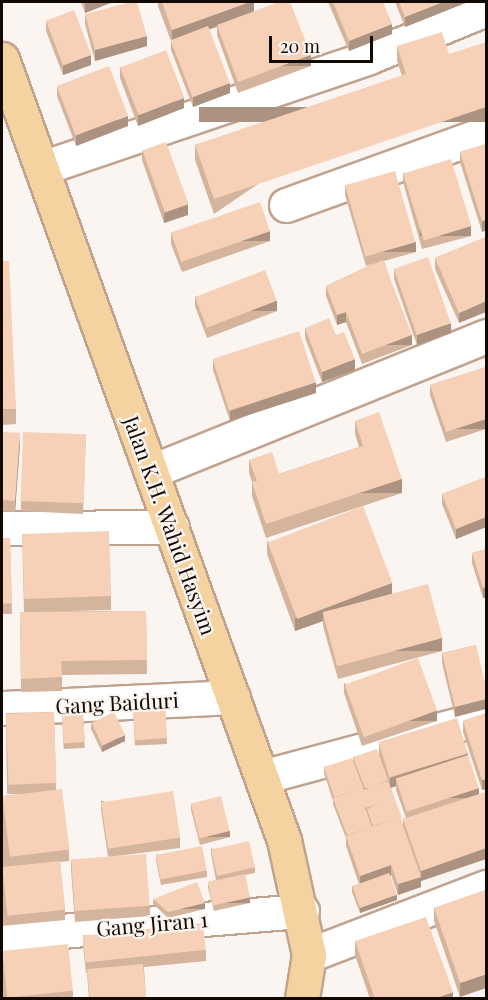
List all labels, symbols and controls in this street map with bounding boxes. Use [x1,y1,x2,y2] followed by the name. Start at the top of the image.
[272,24,376,62] scale bar
[280,34,320,58] text: 20 m
[120,412,222,638] street label: Jalan K.H. Wahid Hasyim
[55,686,179,718] street label: Gang Baiduri
[95,906,209,940] street label: Gang Jiran 1

